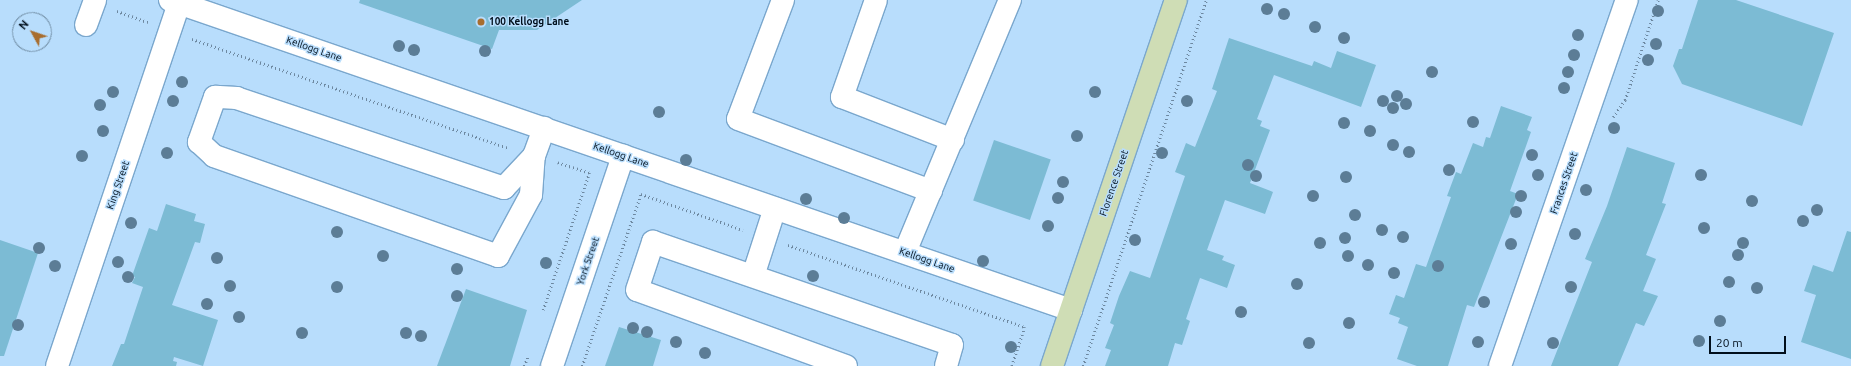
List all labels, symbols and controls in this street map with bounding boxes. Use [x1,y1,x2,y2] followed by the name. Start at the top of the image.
[12,12,52,52] north arrow
[489,16,569,28] place label: 100 Kellogg Lane
[476,17,486,27] marker: 100 Kellogg Lane
[16,18,31,32] text: N
[285,34,343,64] street label: Kellogg Lane
[592,140,650,170] street label: Kellogg Lane
[1097,148,1131,218] street label: Florence Street
[1548,151,1580,215] street label: Frances Street
[104,159,132,211] street label: King Street
[574,235,602,287] street label: York Street
[898,245,956,275] street label: Kellogg Lane
[1711,328,1788,354] scale bar
[1716,336,1743,349] text: 20 m

